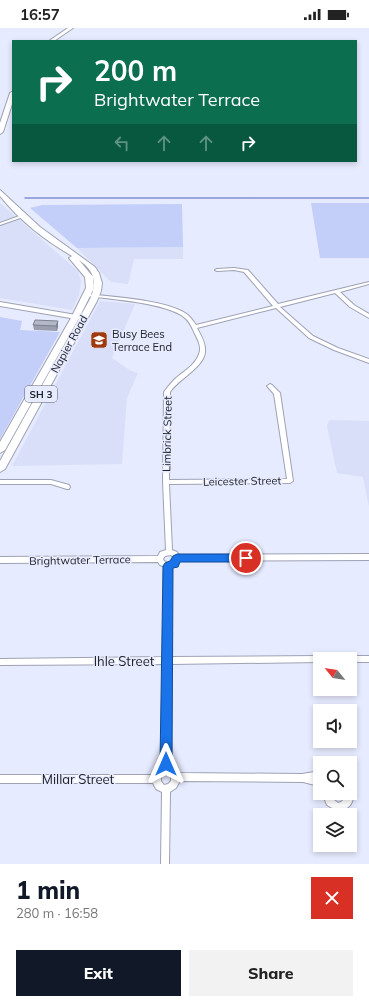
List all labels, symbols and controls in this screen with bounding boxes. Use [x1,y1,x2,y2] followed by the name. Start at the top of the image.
[20,5,60,24] text: 16:57
[94,53,177,88] text: 200 m
[28,56,80,108] icon: right
[94,88,260,111] text: Brightwater Terrace
[111,132,133,154] icon: left
[153,132,175,154] icon: ahead
[195,132,217,154] icon: ahead
[237,132,259,154] icon: right
[47,313,91,375] street label: Napier Road
[112,327,172,354] place label: Busy Bees Terrace End
[89,330,109,350] school or university icon: Busy Bees Terrace End
[25,386,57,402] road number: SH 3
[159,396,175,472] street label: Limbrick Street
[203,473,281,489] street label: Leicester Street
[229,541,263,575] pin
[235,547,257,569] icon: arrive
[29,552,131,568] street label: Brightwater Terrace
[313,652,357,696] north arrow
[313,652,357,852] map controls
[94,653,155,669] street label: Ihle Street
[313,704,357,748] button: sound
[145,743,187,785] position arrow
[313,756,357,800] button: search
[42,771,115,787] street label: Millar Street
[313,808,357,852] button: layers
[16,875,80,905] text: 1 min
[311,877,353,919] button: close
[16,905,98,921] text: 280 m · 16:58
[16,950,181,996] button: Exit
[189,950,353,996] button: Share

